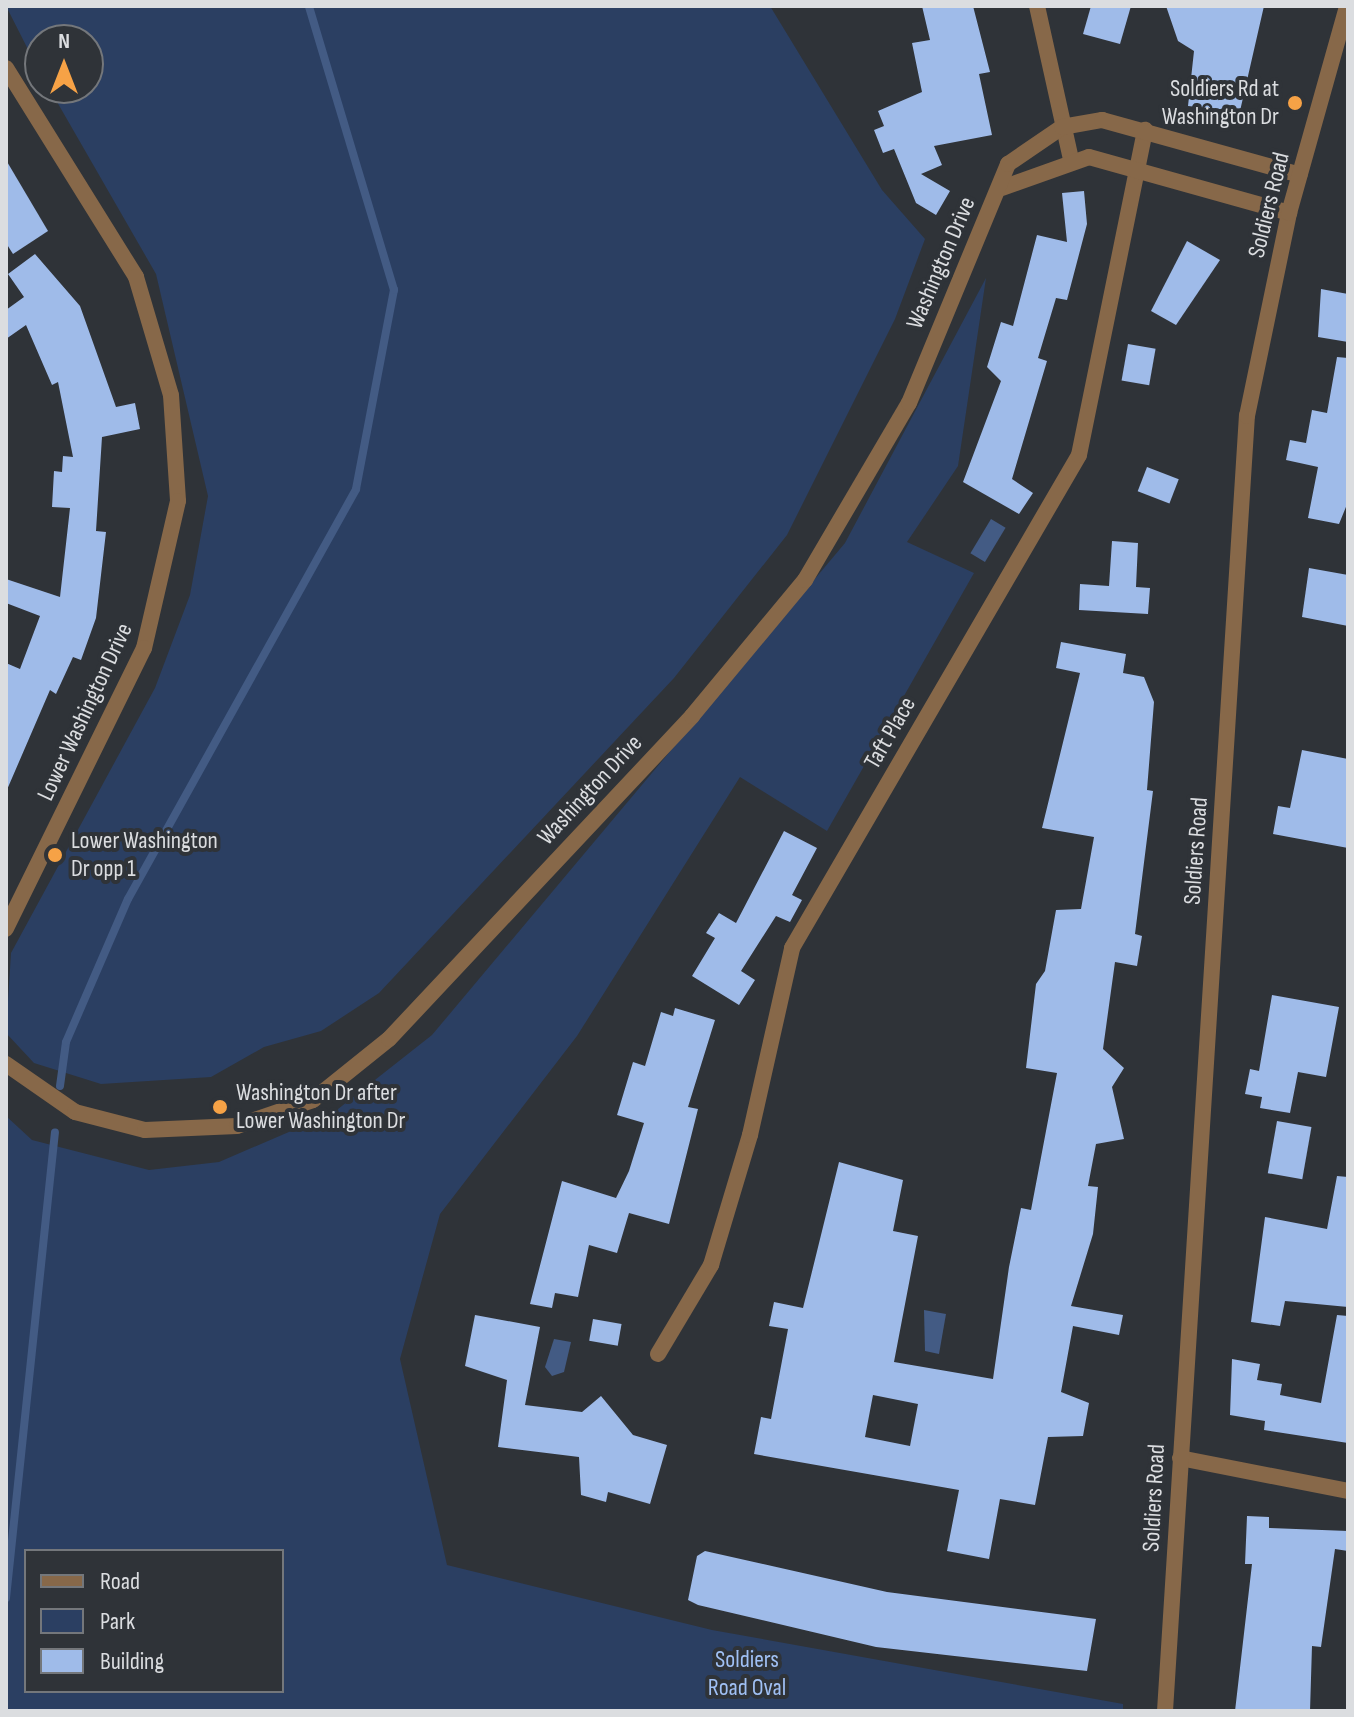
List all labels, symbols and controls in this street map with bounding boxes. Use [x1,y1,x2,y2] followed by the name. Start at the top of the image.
[24,24,104,104] north arrow
[58,28,70,55] text: N
[1162,75,1279,131] place label: Soldiers Rd at Washington Dr
[1286,94,1304,112] marker: Soldiers Rd at Washington Dr
[1242,149,1296,261] street label: Soldiers Road
[900,193,982,333] street label: Washington Drive
[31,619,139,805] street label: Lower Washington Drive
[858,692,922,774] street label: Taft Place
[532,729,648,851] street label: Washington Drive
[1178,796,1214,906] street label: Soldiers Road
[71,827,218,883] place label: Lower Washington Dr opp 1
[46,846,64,864] marker: Lower Washington Dr opp 1
[236,1079,405,1135] place label: Washington Dr after Lower Washington Dr
[211,1098,229,1116] marker: Washington Dr after Lower Washington Dr
[1137,1443,1171,1553] street label: Soldiers Road
[24,1549,284,1693] legend
[100,1567,140,1596] text: Road
[100,1607,135,1636] text: Park
[708,1646,786,1702] park label: Soldiers Road Oval
[100,1647,164,1676] text: Building

